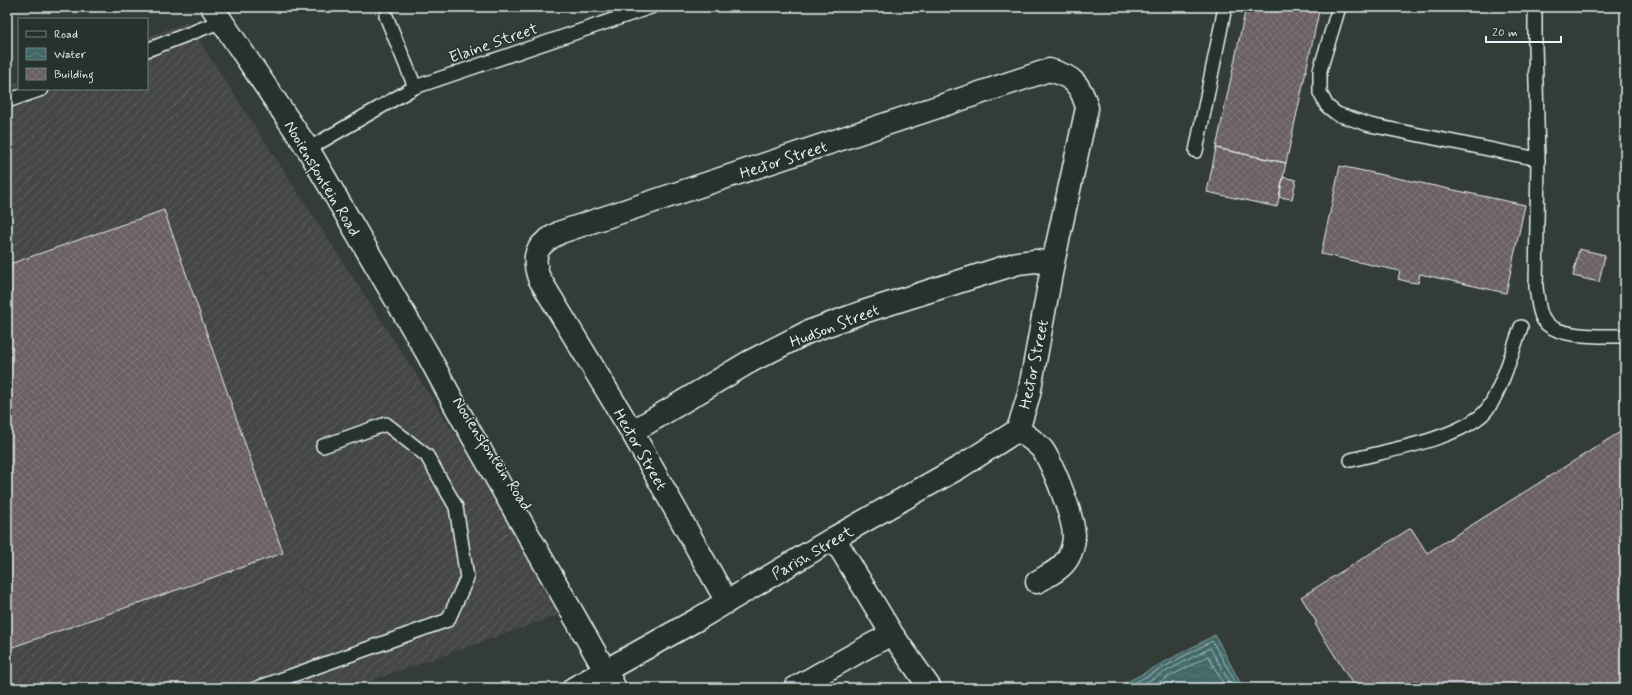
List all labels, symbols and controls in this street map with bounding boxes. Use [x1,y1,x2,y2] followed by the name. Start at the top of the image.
[18,18,148,90] legend
[446,18,541,68] street label: Elaine Street
[1486,18,1561,44] scale bar
[1492,25,1518,41] text: 20 m
[54,27,78,43] text: Road
[54,47,86,63] text: Water
[54,67,94,84] text: Building
[277,117,365,242] street label: Nooiensfontein Road
[737,136,830,184] street label: Hector Street
[787,300,882,353] street label: Hudson Street
[1015,318,1054,411] street label: Hector Street
[445,393,536,516] street label: Nooiensfontein Road
[608,405,672,494] street label: Hector Street
[768,521,858,585] street label: Parish Street

